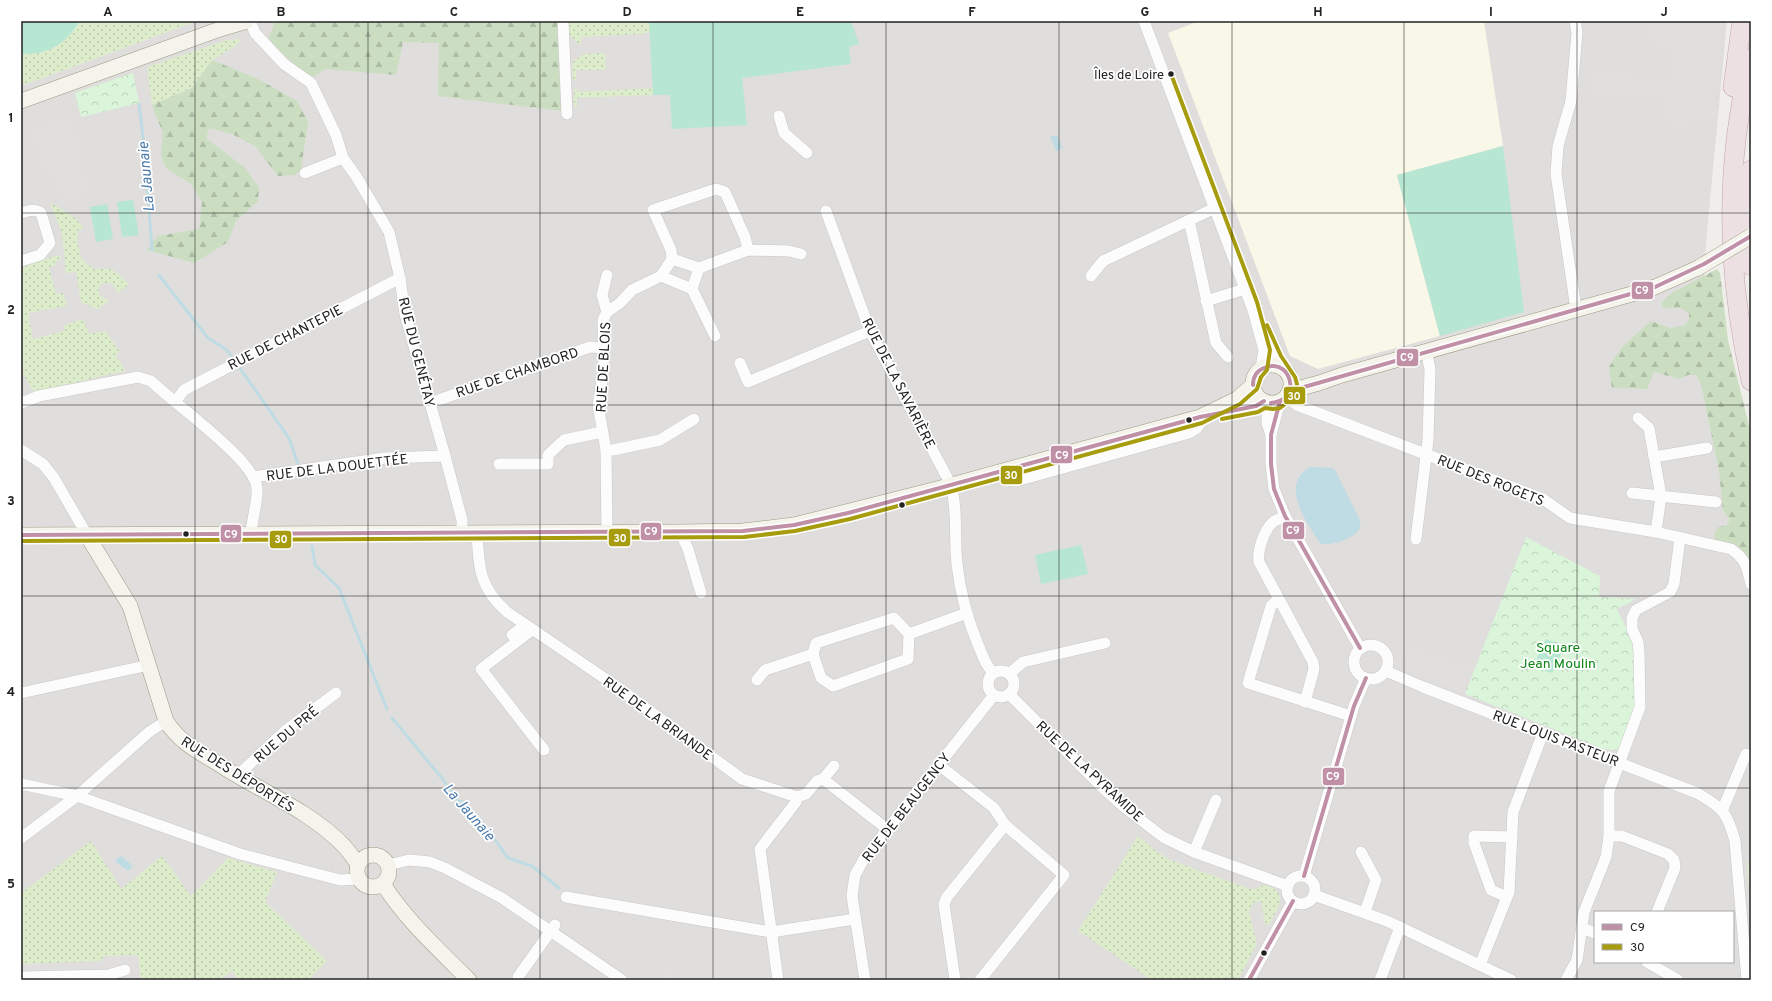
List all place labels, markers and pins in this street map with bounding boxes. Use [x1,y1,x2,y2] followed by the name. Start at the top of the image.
[1093,66,1164,84] place label: Îles de Loire
[1166,69,1176,79] marker: Îles de Loire
[1184,415,1194,425] unlabelled marker
[897,500,907,510] unlabelled marker
[181,529,191,539] unlabelled marker
[1259,948,1269,958] unlabelled marker

